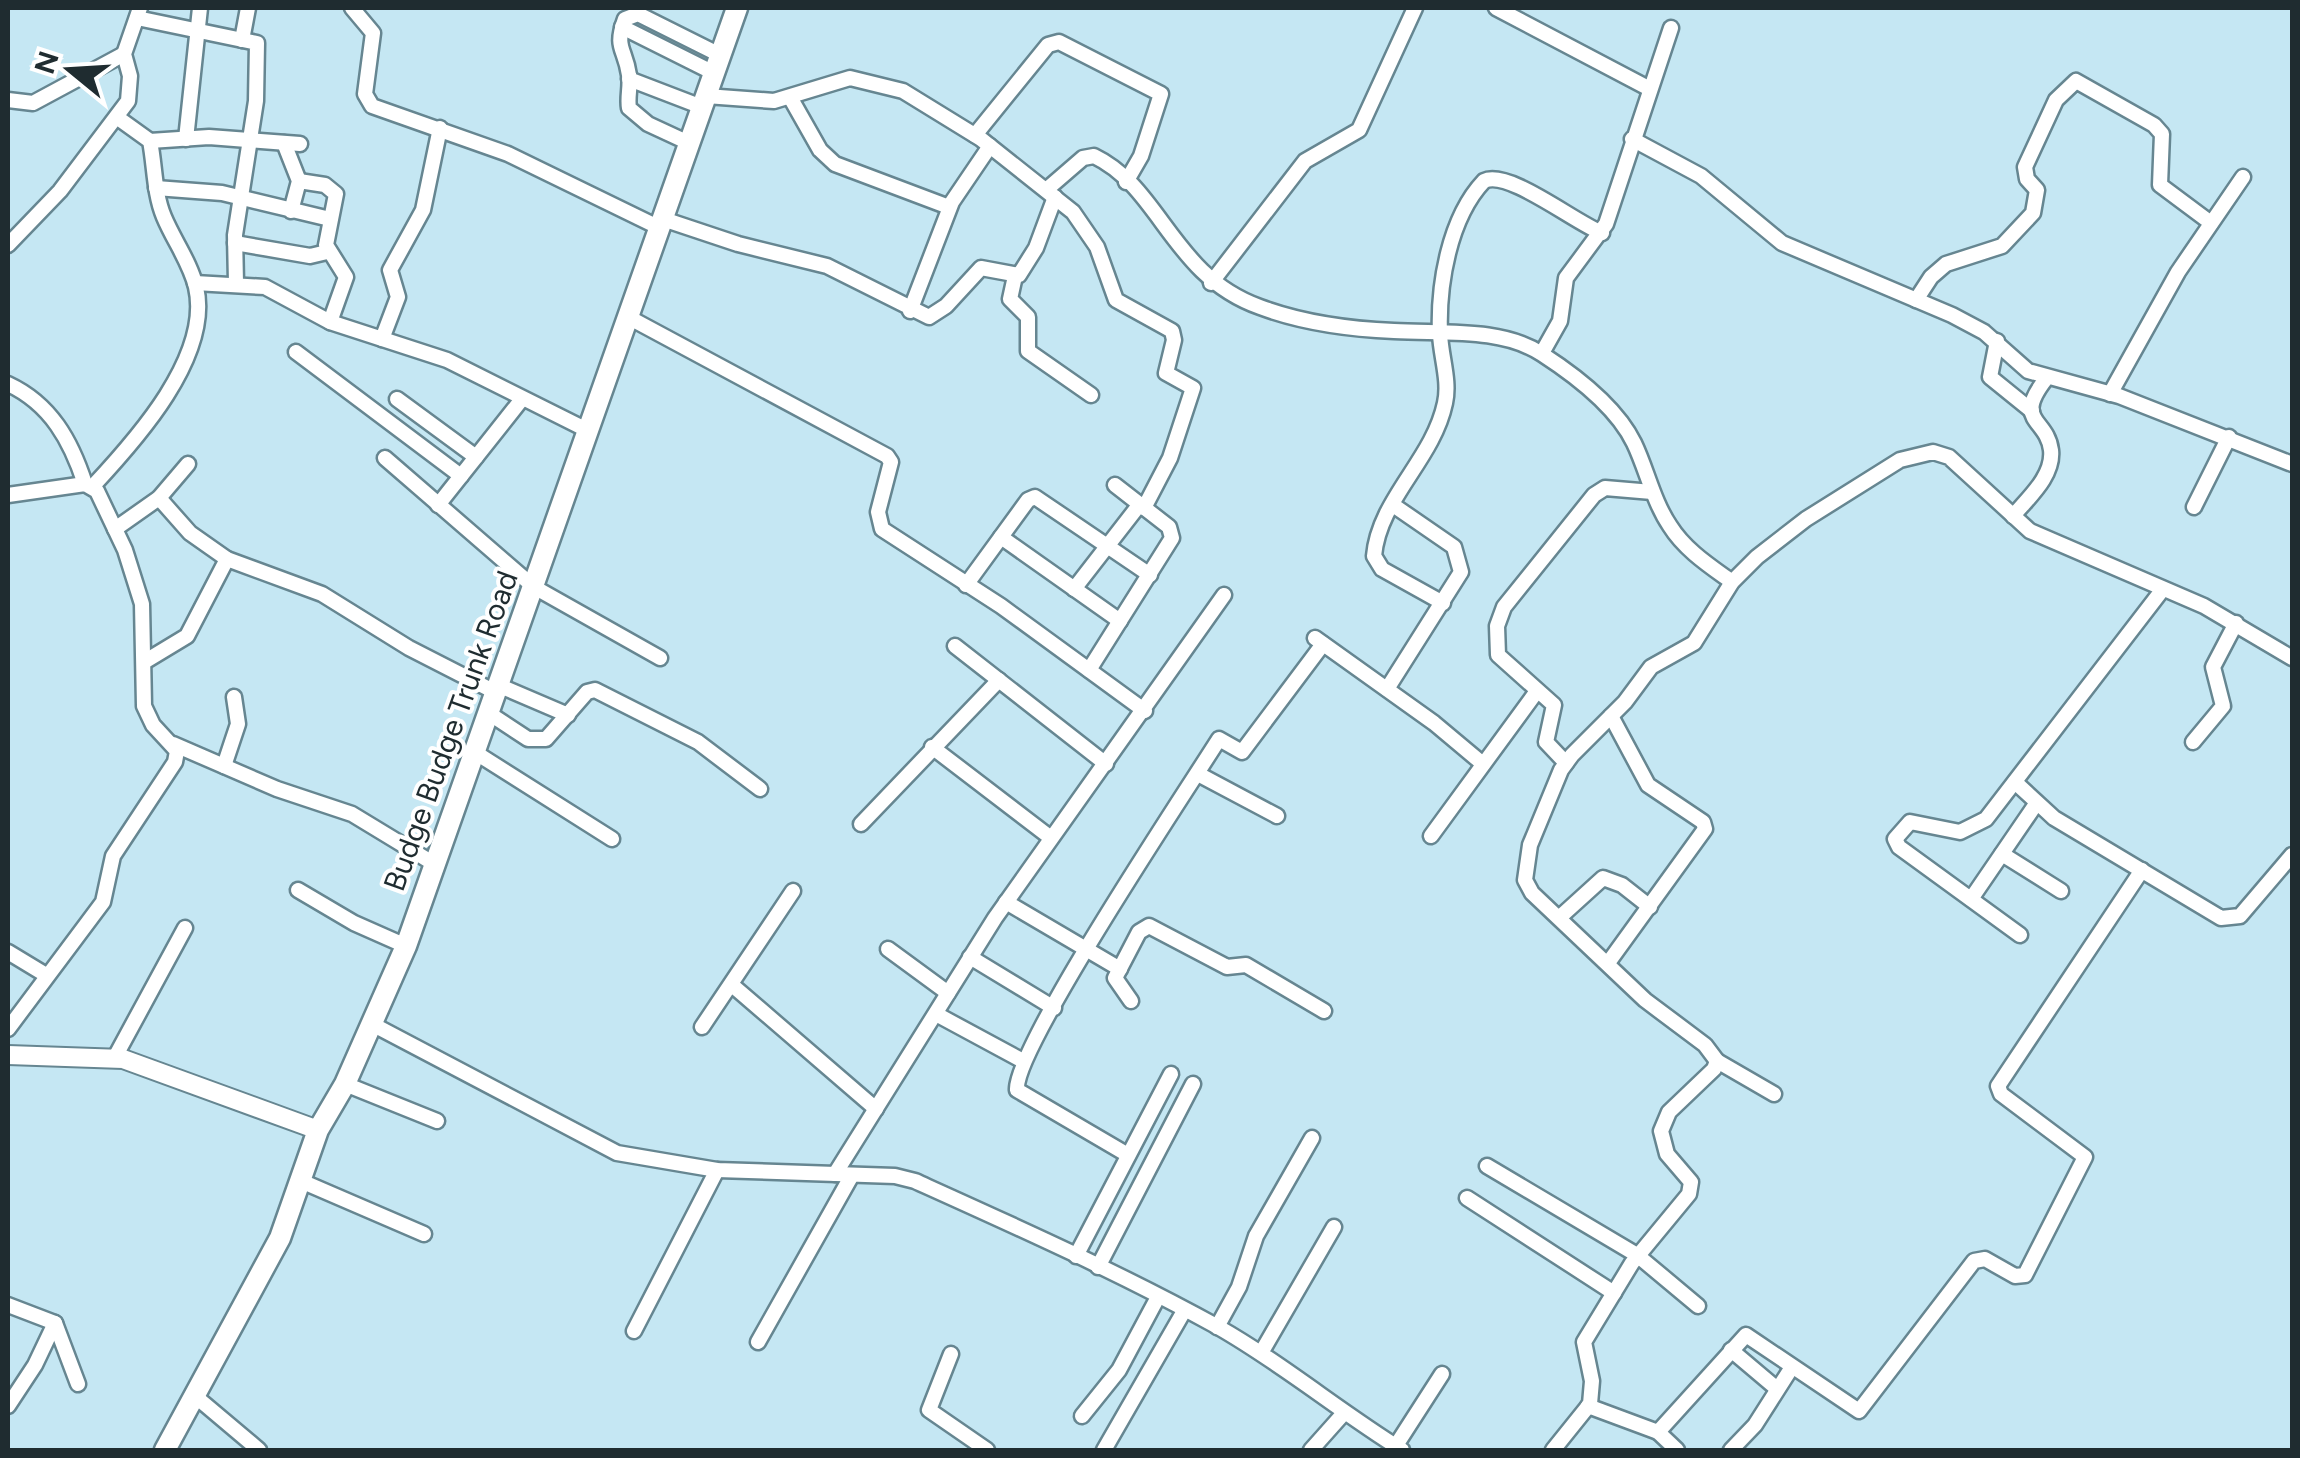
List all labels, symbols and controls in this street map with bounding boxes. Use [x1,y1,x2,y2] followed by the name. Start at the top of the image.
[20,20,120,120] north arrow
[27,47,66,78] text: N
[375,566,526,896] street label: Budge Budge Trunk Road

